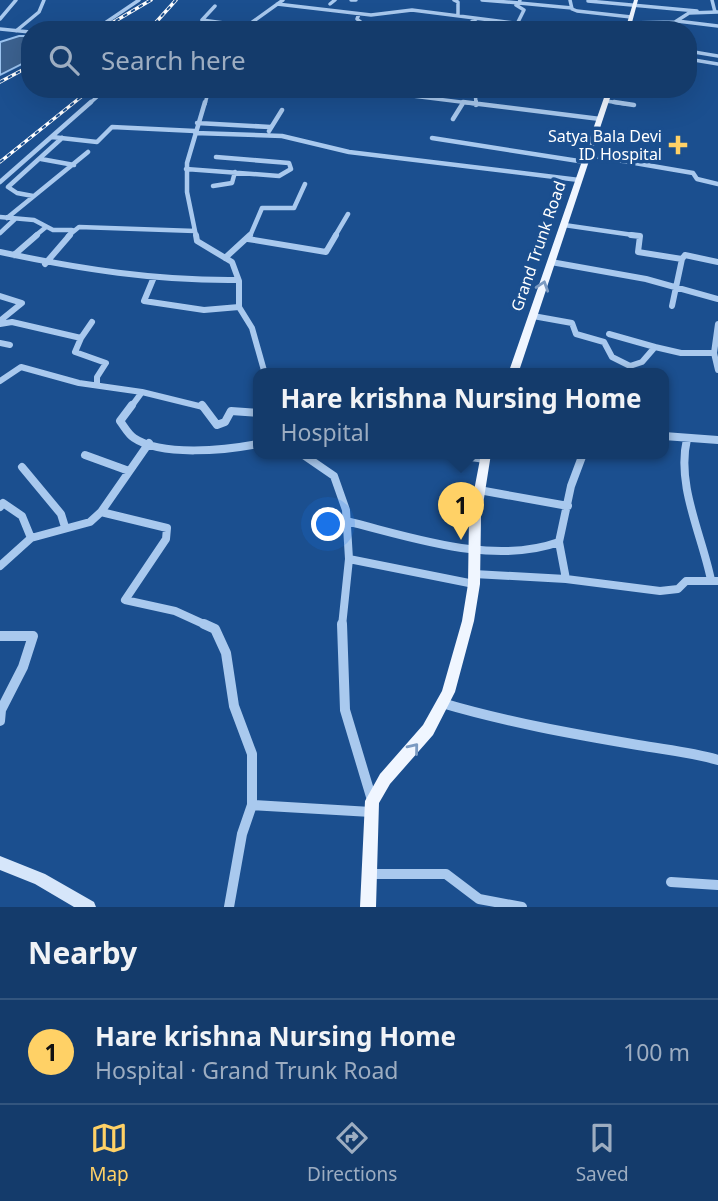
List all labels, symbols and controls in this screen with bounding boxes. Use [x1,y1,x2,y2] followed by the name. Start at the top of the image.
[21,21,697,98] search box
[45,41,83,79] icon: search
[101,42,246,78] text: Search here
[548,125,662,165] place label: Satya Bala Devi ID Hospital
[668,135,688,155] marker: Satya Bala Devi ID Hospital
[505,178,571,314] street label: Grand Trunk Road
[535,281,549,293] one-way arrow
[253,368,669,459] popup
[280,380,642,416] text: Hare krishna Nursing Home
[280,416,370,448] text: Hospital
[438,482,484,540] pin: 1
[311,507,345,541] your location
[406,743,419,755] one-way arrow
[28,932,137,973] text: Nearby
[95,1018,456,1054] text: Hare krishna Nursing Home
[44,1036,58,1068] text: 1
[623,1036,690,1068] text: 100 m
[95,1054,398,1086] text: Hospital · Grand Trunk Road
[89,1119,129,1187] tab: Map
[307,1119,397,1187] tab: Directions
[576,1119,629,1187] tab: Saved

